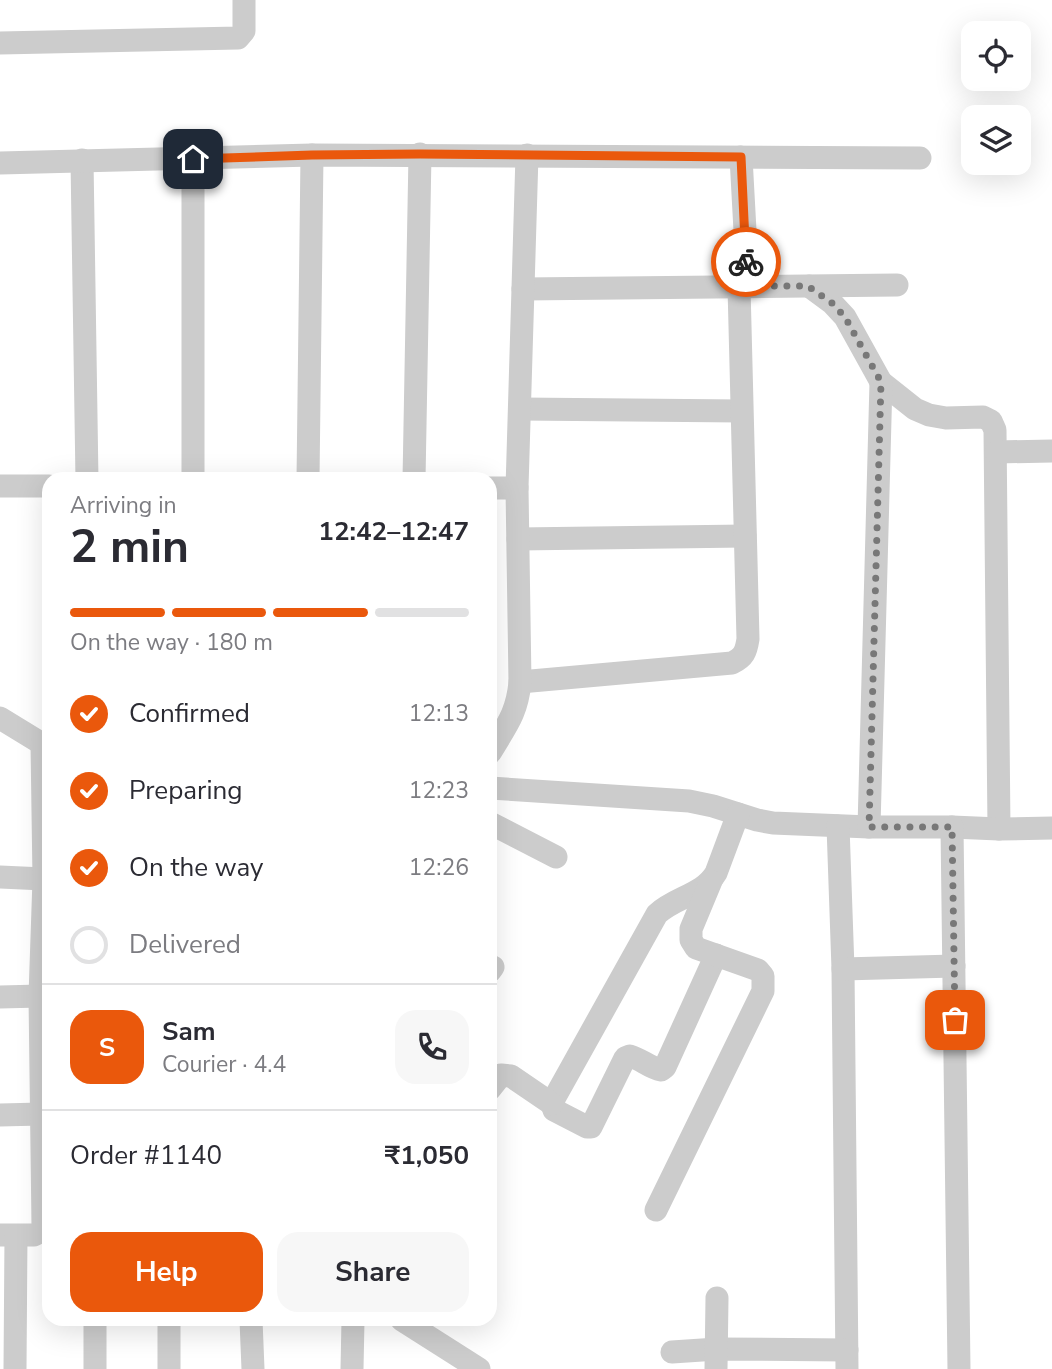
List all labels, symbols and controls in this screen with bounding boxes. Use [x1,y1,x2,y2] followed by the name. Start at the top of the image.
[961,21,1031,175] map controls
[961,21,1031,91] button: locate
[961,105,1031,175] button: layers
[163,129,223,189] pin
[174,140,212,178] icon: home
[711,227,781,297] courier
[727,243,765,281] icon: bike
[70,490,177,521] text: Arriving in
[318,514,469,549] text: 12:42–12:47
[70,515,189,578] text: 2 min
[70,627,273,658] text: On the way · 180 m
[70,695,108,733] icon: check
[129,696,250,731] text: Confirmed
[409,698,469,729] text: 12:13
[70,772,108,810] icon: check
[129,773,242,808] text: Preparing
[409,775,469,806] text: 12:23
[70,849,108,887] icon: check
[129,850,263,885] text: On the way
[409,852,469,883] text: 12:26
[129,927,241,962] text: Delivered
[925,990,985,1050] pin
[936,1001,974,1039] icon: bag
[395,1010,469,1084] button: phone
[162,1014,215,1049] text: Sam
[99,1030,115,1065] text: S
[162,1049,286,1080] text: Courier · 4.4
[70,1138,222,1173] text: Order #1140
[385,1138,469,1173] text: ₹1,050
[70,1232,263,1312] button: Help
[277,1232,469,1312] button: Share

